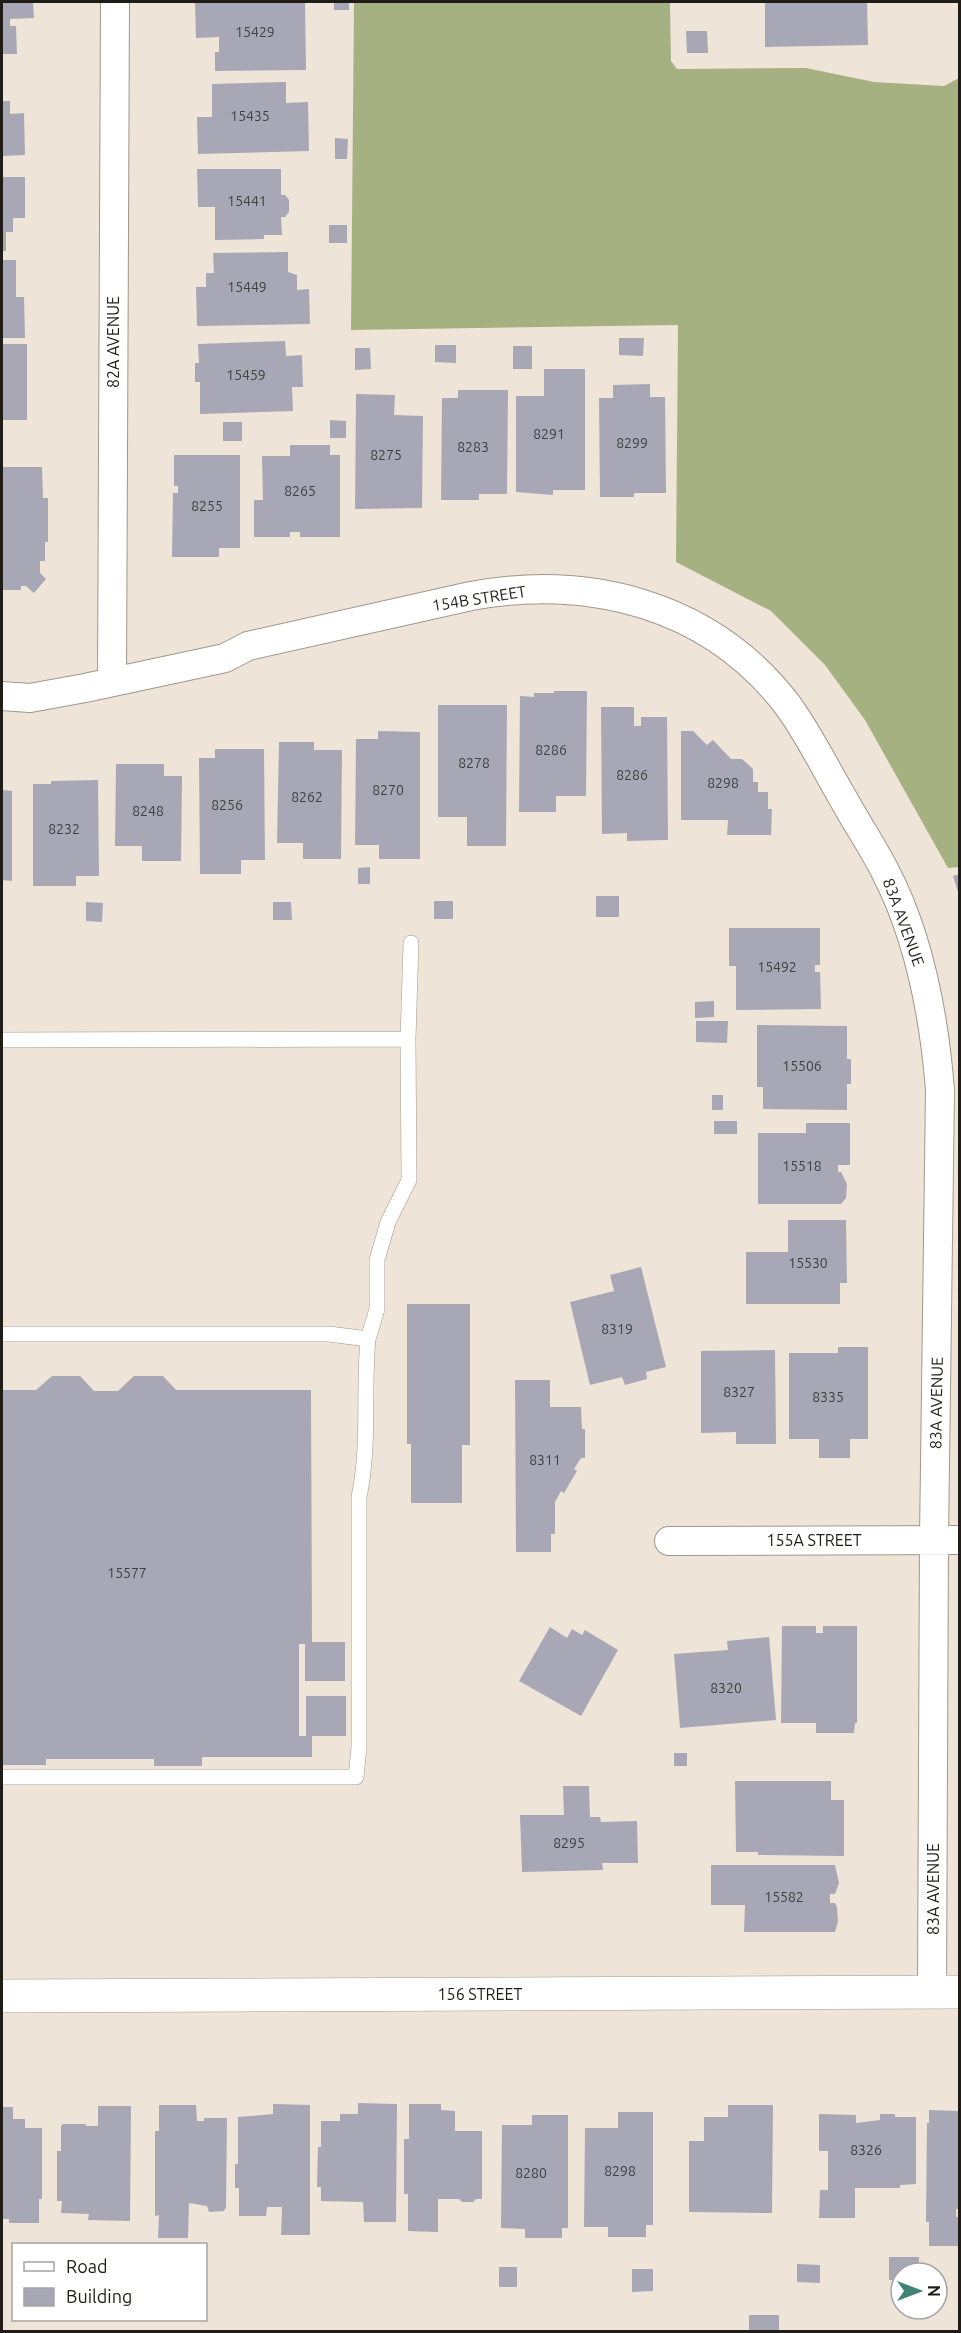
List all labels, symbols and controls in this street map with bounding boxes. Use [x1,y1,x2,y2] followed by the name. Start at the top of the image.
[235,24,275,40] house number: 15429
[230,108,270,124] house number: 15435
[227,193,267,209] house number: 15441
[227,279,267,295] house number: 15449
[104,296,122,388] street label: 82A AVENUE
[226,367,266,383] house number: 15459
[533,426,565,442] house number: 8291
[616,435,648,451] house number: 8299
[457,439,489,455] house number: 8283
[370,447,402,463] house number: 8275
[284,483,316,499] house number: 8265
[191,498,223,514] house number: 8255
[431,582,527,614] street label: 154B STREET
[535,742,567,758] house number: 8286
[458,755,490,771] house number: 8278
[616,767,648,783] house number: 8286
[707,775,739,791] house number: 8298
[372,782,404,798] house number: 8270
[291,789,323,805] house number: 8262
[211,797,243,813] house number: 8256
[132,803,164,819] house number: 8248
[48,821,80,837] house number: 8232
[880,876,928,968] street label: 83A AVENUE
[757,959,797,975] house number: 15492
[782,1058,822,1074] house number: 15506
[782,1158,822,1174] house number: 15518
[788,1255,828,1271] house number: 15530
[601,1321,633,1337] house number: 8319
[926,1357,946,1449] street label: 83A AVENUE
[723,1384,755,1400] house number: 8327
[812,1389,844,1405] house number: 8335
[529,1452,561,1468] house number: 8311
[766,1531,862,1549] street label: 155A STREET
[107,1565,147,1581] house number: 15577
[710,1680,742,1696] house number: 8320
[553,1835,585,1851] house number: 8295
[924,1843,942,1935] street label: 83A AVENUE
[764,1889,804,1905] house number: 15582
[438,1985,523,2003] street label: 156 STREET
[850,2142,882,2158] house number: 8326
[604,2163,636,2179] house number: 8298
[515,2165,547,2181] house number: 8280
[12,2243,207,2321] legend
[66,2256,108,2276] text: Road
[889,2261,949,2321] north arrow
[925,2285,943,2297] text: N
[66,2286,132,2306] text: Building

